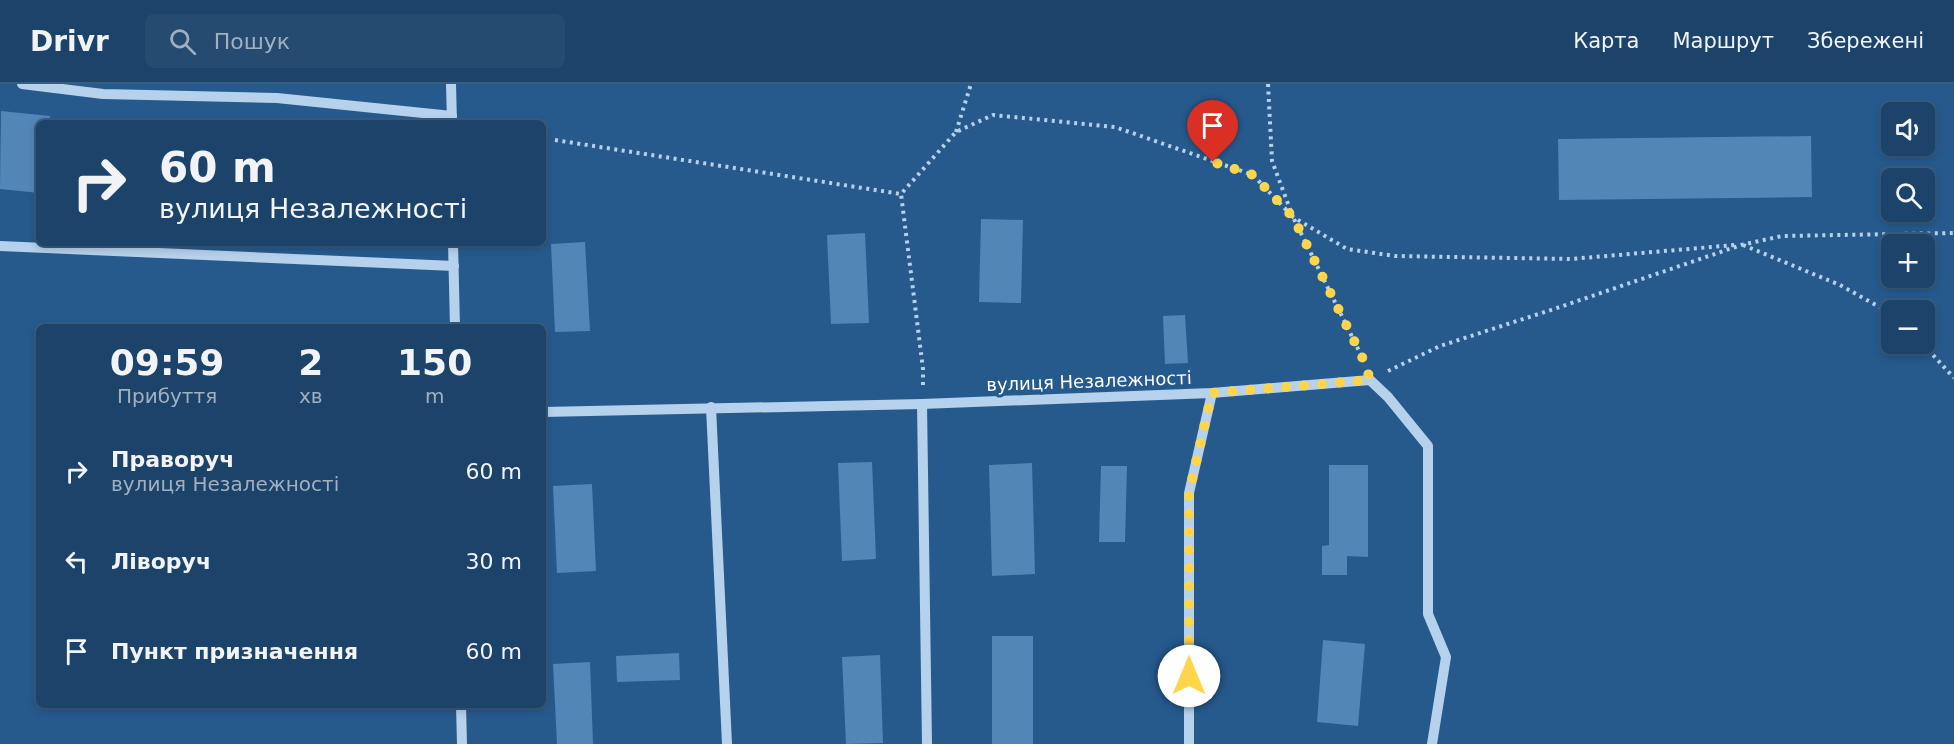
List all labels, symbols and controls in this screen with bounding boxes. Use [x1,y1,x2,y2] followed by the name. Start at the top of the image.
[145,14,565,68] search box
[30,25,109,58] text: Drivr
[166,25,199,58] icon: search
[214,29,290,54] text: Пошук
[1573,29,1639,53] text: Карта
[1672,29,1774,53] text: Маршрут
[1807,29,1924,53] text: Збережені
[1187,100,1238,162] pin
[1881,102,1935,354] map controls
[1881,102,1935,156] button: sound
[1196,109,1229,142] icon: arrive
[159,143,276,192] text: 60 m
[60,144,138,222] icon: right
[1881,168,1935,222] button: search
[159,193,467,224] text: вулиця Незалежності
[1881,234,1935,288] button: +
[1881,300,1935,354] button: −
[110,342,224,383] text: 09:59
[298,342,323,383] text: 2
[397,342,472,383] text: 150
[986,367,1192,395] street label: вулиця Незалежності
[117,384,217,408] text: Прибуття
[299,384,323,408] text: хв
[425,384,444,408] text: m
[111,447,234,472] text: Праворуч
[60,455,93,488] icon: right
[466,459,522,484] text: 60 m
[111,472,339,496] text: вулиця Незалежності
[60,545,93,578] icon: left
[111,549,211,574] text: Ліворуч
[466,549,522,574] text: 30 m
[60,635,93,668] icon: arrive
[111,639,358,664] text: Пункт призначення
[466,639,522,664] text: 60 m
[1157,644,1221,708] position arrow

